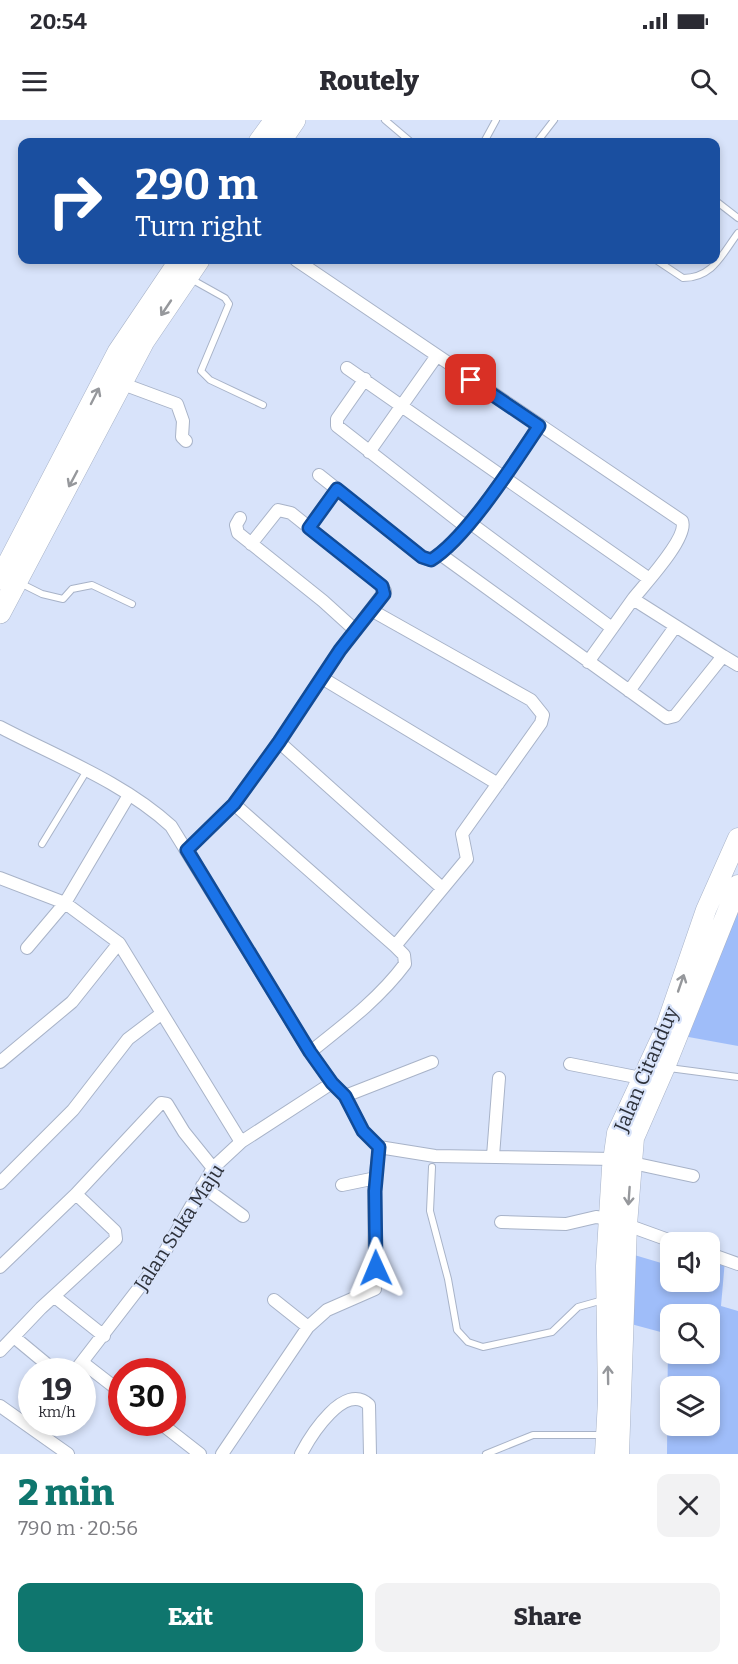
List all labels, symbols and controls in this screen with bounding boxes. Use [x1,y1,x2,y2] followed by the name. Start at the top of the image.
[30,8,87,35] text: 20:54
[18,65,51,98] icon: menu
[319,65,419,97] text: Routely
[687,65,720,98] icon: search
[135,160,258,210] text: 290 m
[36,162,114,240] icon: right
[135,211,262,243] text: Turn right
[160,299,172,316] one-way arrow
[445,354,496,405] pin
[454,363,487,396] icon: arrive
[90,388,101,406] one-way arrow
[67,469,78,487] one-way arrow
[676,974,687,993] one-way arrow
[608,1002,683,1136] street label: Jalan Citanduy
[129,1159,230,1296] street label: Jalan Suka Maju
[623,1185,634,1205] one-way arrow
[660,1232,720,1436] map controls
[660,1232,720,1292] button: sound
[344,1236,408,1300] position arrow
[660,1304,720,1364] button: search
[108,1358,186,1436] speed limit sign: 30
[602,1365,614,1385] one-way arrow
[42,1372,72,1408] text: 19
[660,1376,720,1436] button: layers
[38,1403,76,1421] text: km/h
[18,1471,114,1515] text: 2 min
[657,1474,720,1537] button: close
[18,1516,138,1540] text: 790 m · 20:56
[18,1583,363,1652] button: Exit
[375,1583,720,1652] button: Share

